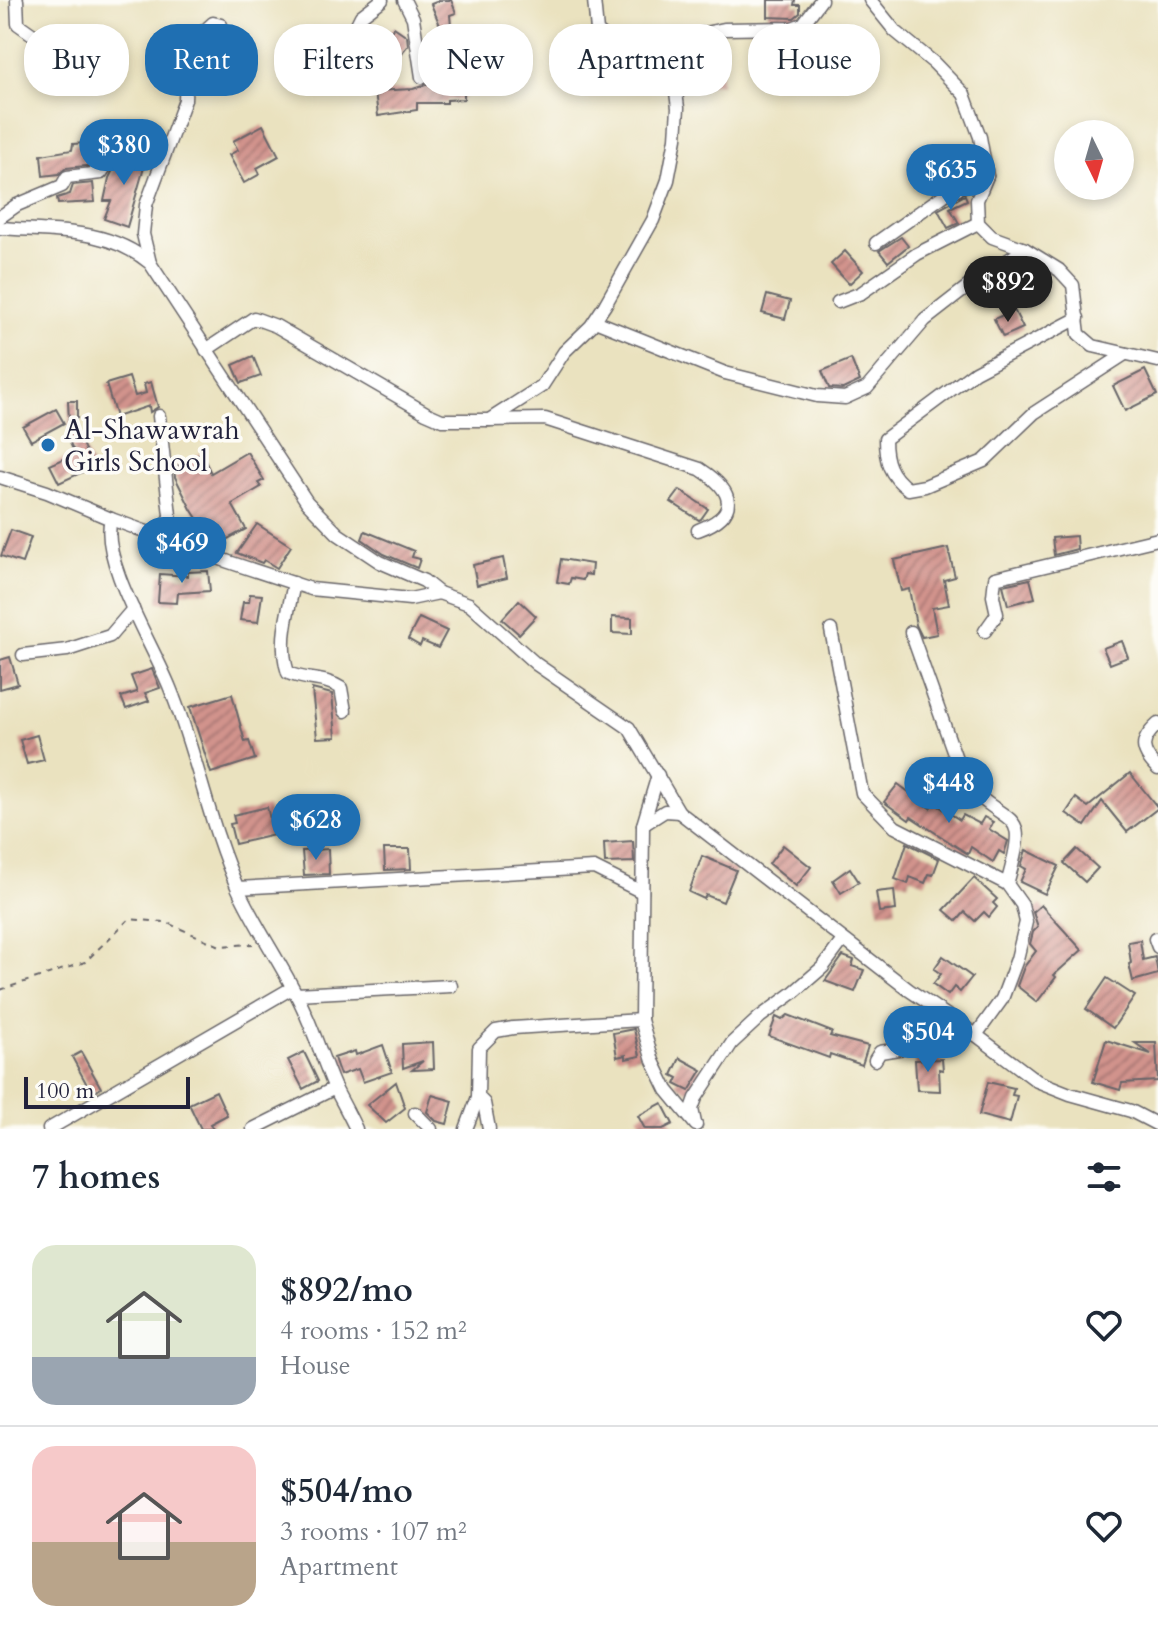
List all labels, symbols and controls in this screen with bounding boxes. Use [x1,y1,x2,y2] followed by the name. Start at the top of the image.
[24,24,129,96] chip: Buy
[145,24,258,96] chip: Rent
[274,24,402,96] chip: Filters
[418,24,533,96] chip: New
[549,24,732,96] chip: Apartment
[748,24,880,96] chip: House
[77,119,171,187] pin: $380
[1054,120,1134,200] north arrow
[1054,120,1134,200] map controls
[97,127,151,162] text: $380
[904,144,998,212] pin: $635
[924,152,978,187] text: $635
[961,256,1055,324] pin: $892
[981,264,1035,299] text: $892
[64,411,240,481] place label: Al-Shawawrah Girls School
[39,436,57,454] marker: Al-Shawawrah Girls School
[135,517,229,585] pin: $469
[155,525,209,560] text: $469
[902,757,996,825] pin: $448
[922,765,976,800] text: $448
[269,794,363,862] pin: $628
[289,802,343,837] text: $628
[881,1006,975,1074] pin: $504
[901,1014,955,1049] text: $504
[24,1073,190,1109] scale bar
[36,1076,94,1106] text: 100 m
[32,1154,160,1200] text: 7 homes
[1082,1155,1126,1199] icon: filters
[280,1267,413,1313] text: $892/mo
[96,1277,192,1373] icon: home
[1082,1303,1126,1347] icon: heart
[280,1313,467,1348] text: 4 rooms · 152 m²
[280,1348,351,1383] text: House
[280,1468,413,1514] text: $504/mo
[96,1478,192,1574] icon: home
[1082,1504,1126,1548] icon: heart
[280,1514,467,1549] text: 3 rooms · 107 m²
[280,1549,398,1584] text: Apartment

